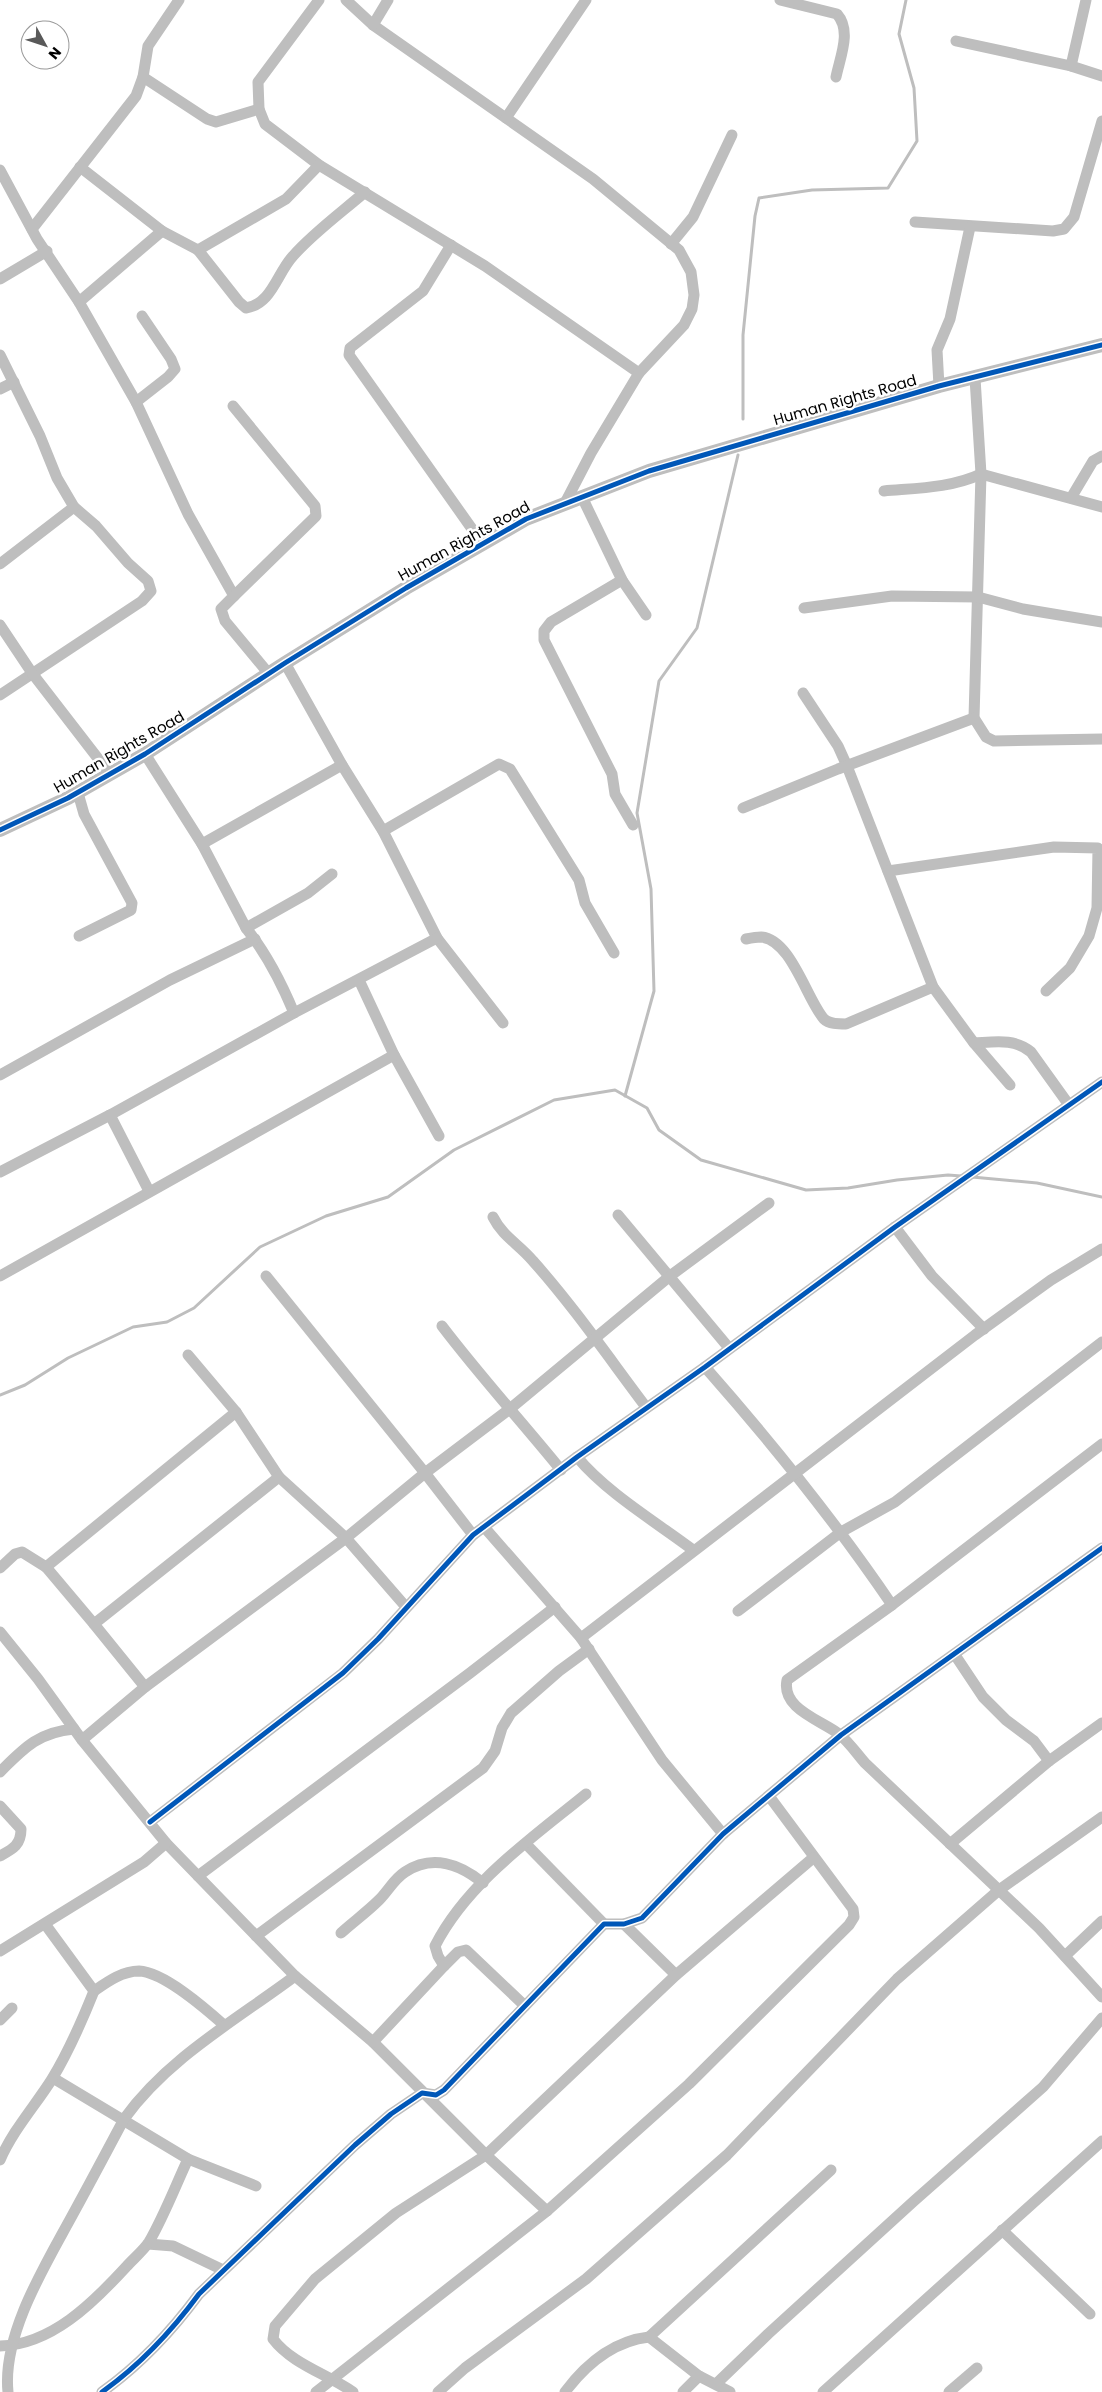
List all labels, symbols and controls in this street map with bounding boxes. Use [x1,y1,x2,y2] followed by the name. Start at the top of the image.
[20,20,70,70] north arrow
[44,43,66,64] text: N
[771,369,919,430] street label: Human Rights Road
[394,495,534,586] street label: Human Rights Road
[49,705,188,798] street label: Human Rights Road

